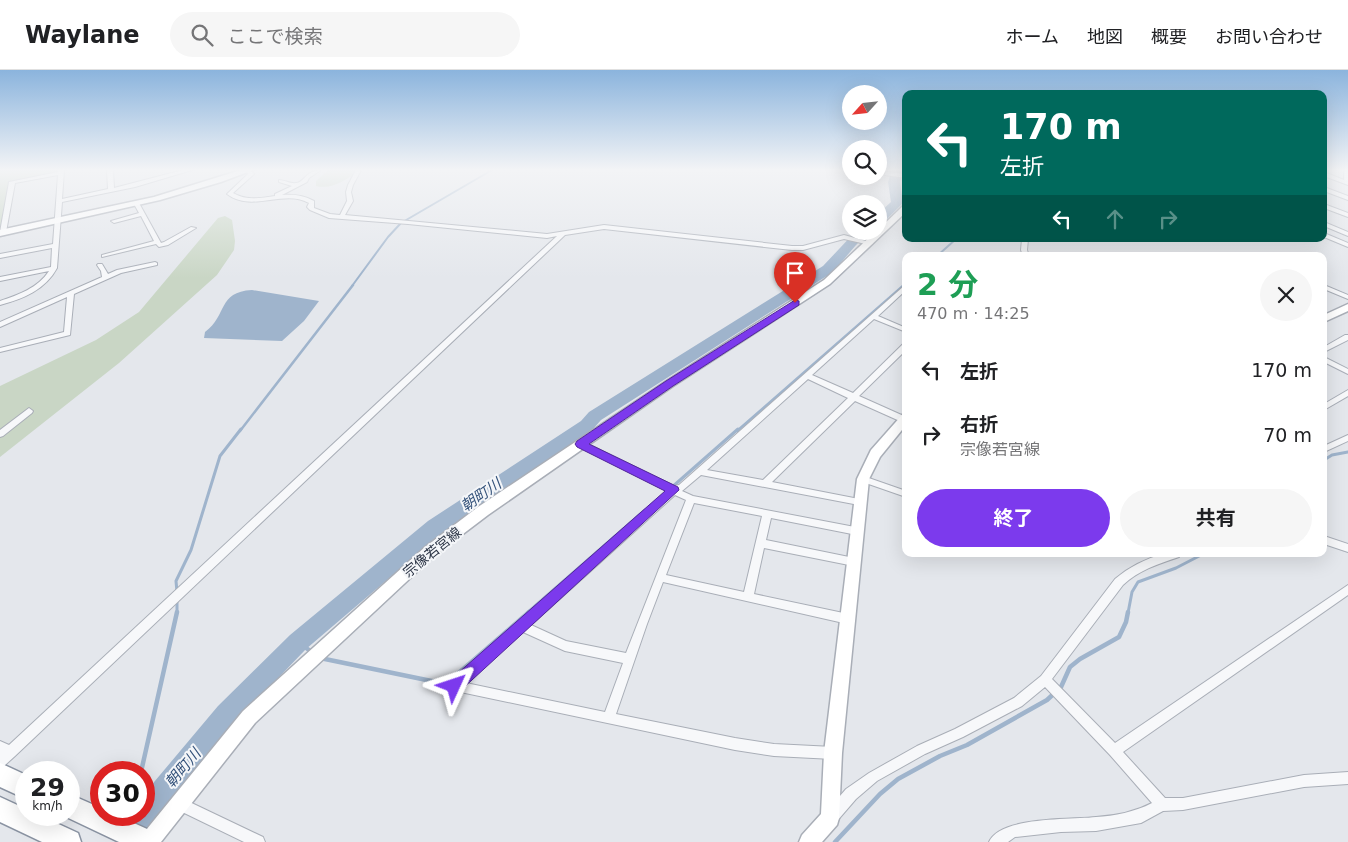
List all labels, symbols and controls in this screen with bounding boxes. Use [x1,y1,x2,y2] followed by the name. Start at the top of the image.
[170,12,520,57] search box
[25,21,140,49] text: Waylane
[188,21,216,49] icon: search
[228,25,323,47] text: ここで検索
[1006,26,1059,47] text: ホーム
[1087,26,1123,47] text: 地図
[1151,26,1187,47] text: 概要
[1215,26,1323,47] text: お問い合わせ
[842,85,888,130] north arrow
[842,85,887,240] map controls
[1000,107,1122,147] text: 170 m
[917,110,982,175] icon: left
[842,140,887,185] button: search
[1000,154,1044,179] text: 左折
[842,195,887,240] button: layers
[1048,205,1076,233] icon: left
[1101,205,1129,233] icon: ahead
[1154,205,1182,233] icon: right
[774,252,816,303] pin
[781,259,809,287] icon: arrive
[917,267,978,302] text: 2 分
[1260,269,1312,321] button: close
[917,304,1030,323] text: 470 m · 14:25
[917,356,945,384] icon: left
[1251,359,1312,381] text: 170 m
[960,360,998,382] text: 左折
[960,413,998,435] text: 右折
[917,421,945,449] icon: right
[1263,424,1312,446] text: 70 m
[960,440,1040,459] text: 宗像若宮線
[457,474,506,515] water label: 朝町川
[917,489,1110,547] button: 終了
[1120,489,1312,547] button: 共有
[400,524,464,580] street label: 宗像若宮線
[427,659,479,711] position arrow
[162,743,206,791] water label: 朝町川
[90,761,155,826] speed limit sign: 30
[30,773,65,802] text: 29
[32,799,63,813] text: km/h

